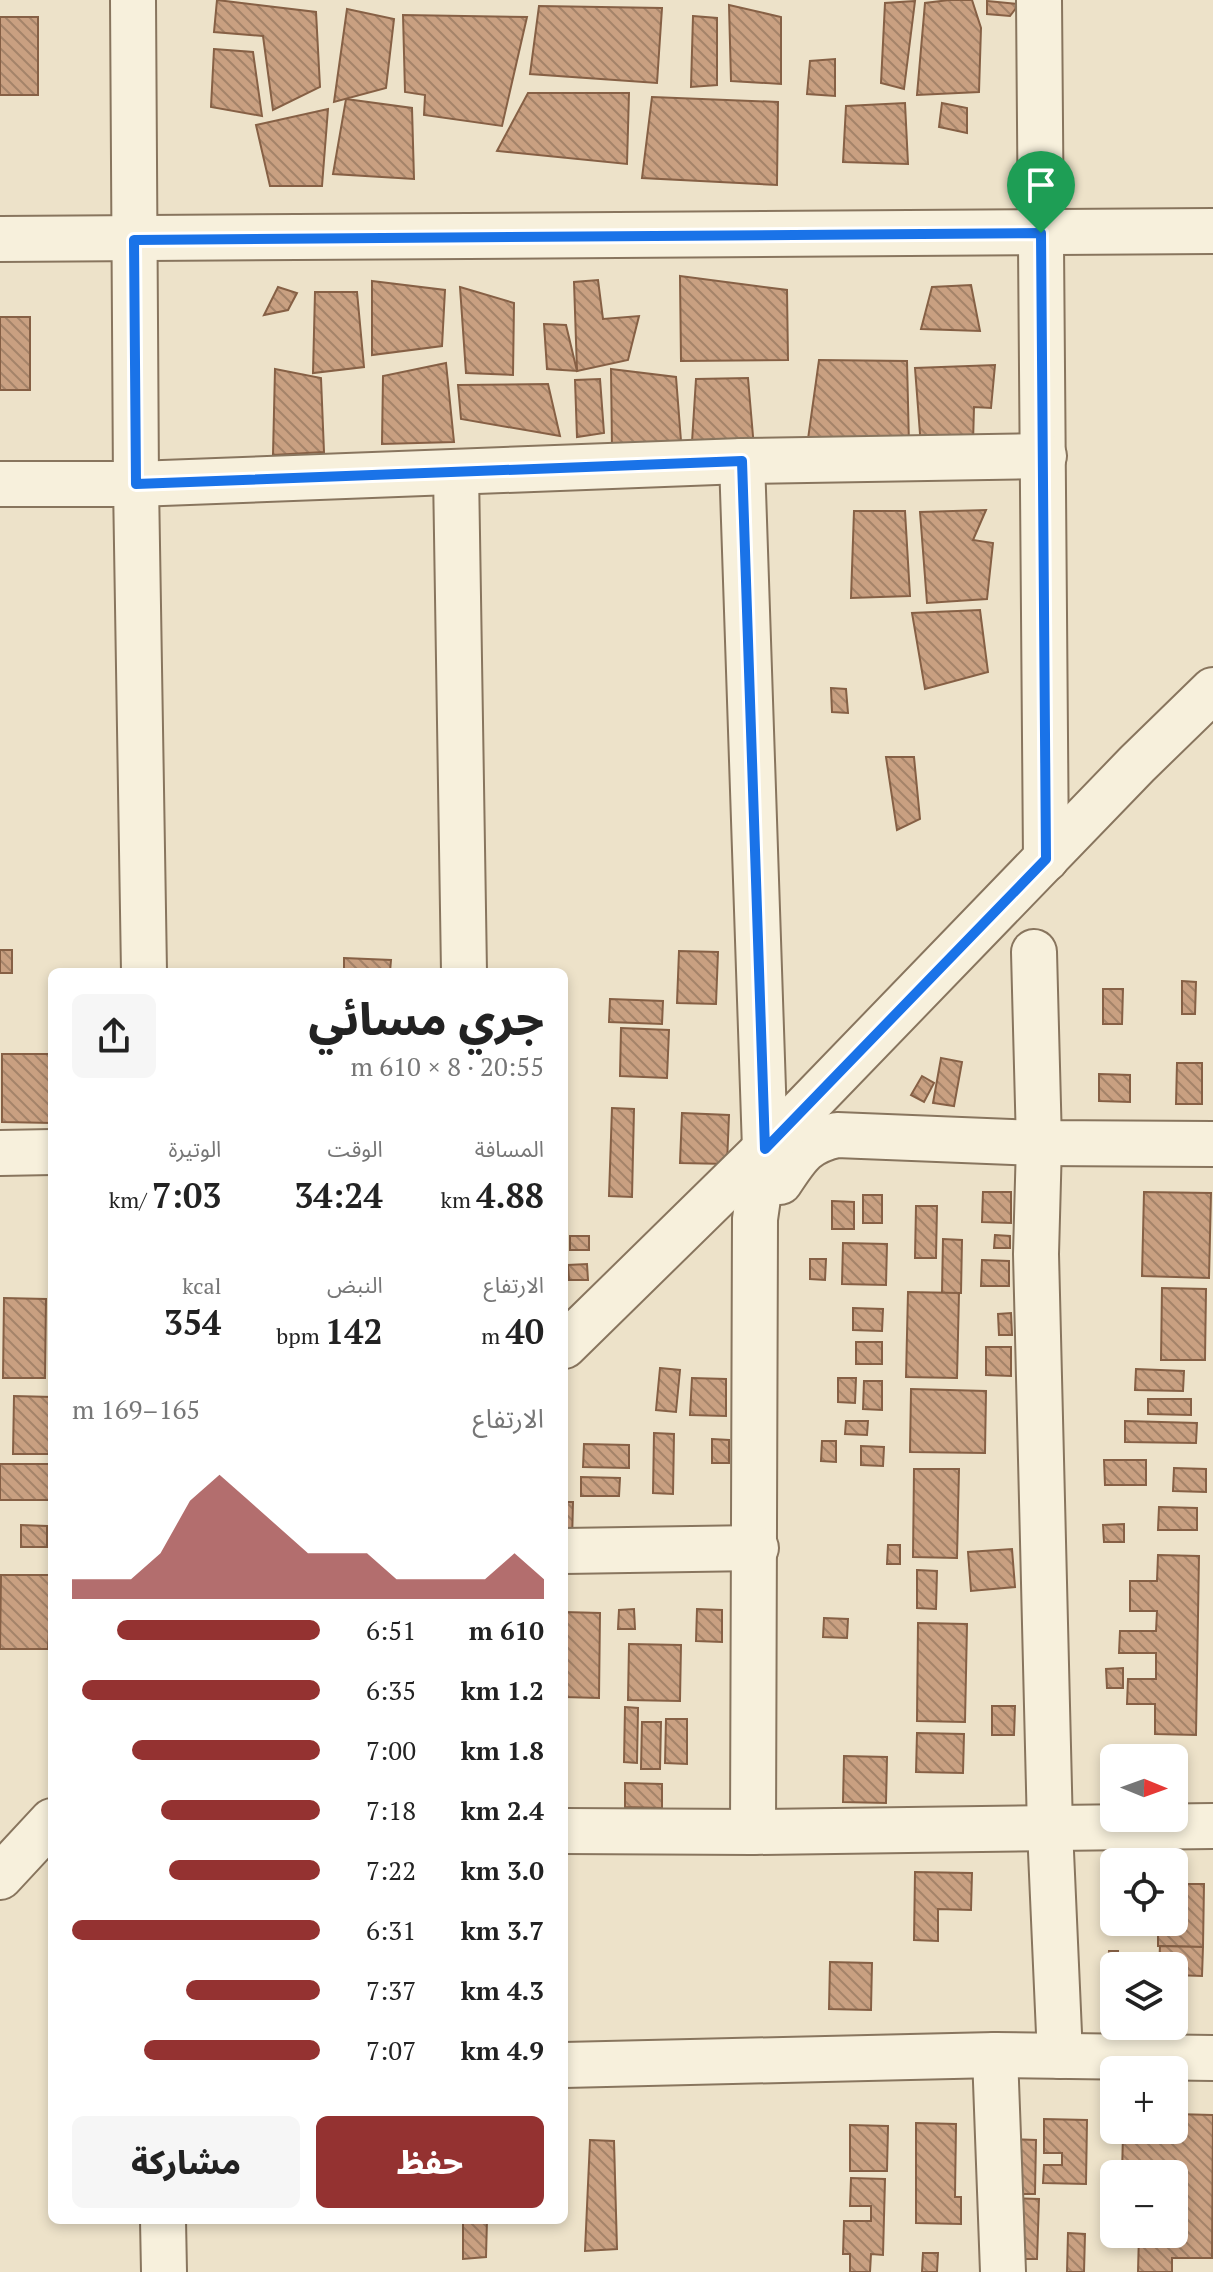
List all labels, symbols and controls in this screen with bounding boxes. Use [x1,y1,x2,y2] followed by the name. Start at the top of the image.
[1007,151,1075,233] pin
[1019,163,1063,207] icon: arrive
[308,989,544,1048] text: جري مسائي
[72,994,156,1078] button: share
[350,1049,544,1083] text: 20:55 · 8 × 610 m
[168,1134,221,1163] text: الوتيرة
[327,1134,383,1163] text: الوقت
[475,1134,544,1163] text: المسافة
[152,1173,221,1218] text: 7:03
[294,1173,383,1218] text: 34:24
[476,1173,544,1218] text: 4.88
[109,1185,152,1214] text: /km
[441,1185,476,1214] text: km
[327,1270,383,1299] text: النبض
[484,1270,544,1299] text: الارتفاع
[182,1271,221,1300] text: kcal
[164,1300,221,1345] text: 354
[325,1309,383,1354] text: 142
[506,1309,544,1354] text: 40
[276,1321,325,1350] text: bpm
[481,1321,506,1350] text: m
[72,1392,200,1426] text: 165–169 m
[473,1401,544,1435] text: الارتفاع
[366,1613,416,1647] text: 6:51
[469,1613,544,1647] text: 610 m
[366,1673,416,1707] text: 6:35
[461,1673,544,1707] text: 1.2 km
[366,1733,416,1767] text: 7:00
[461,1733,544,1767] text: 1.8 km
[1100,1744,1188,1832] north arrow
[1100,1744,1188,2248] map controls
[366,1793,416,1827] text: 7:18
[461,1793,544,1827] text: 2.4 km
[1100,1848,1188,1936] button: locate
[366,1853,416,1887] text: 7:22
[461,1853,544,1887] text: 3.0 km
[366,1913,416,1947] text: 6:31
[461,1913,544,1947] text: 3.7 km
[1100,1952,1188,2040] button: layers
[366,1973,416,2007] text: 7:37
[461,1973,544,2007] text: 4.3 km
[366,2033,416,2067] text: 7:07
[461,2033,544,2067] text: 4.9 km
[1100,2056,1188,2144] button: +
[72,2116,300,2208] button: مشاركة
[316,2116,544,2208] button: حفظ
[1100,2160,1188,2248] button: −

